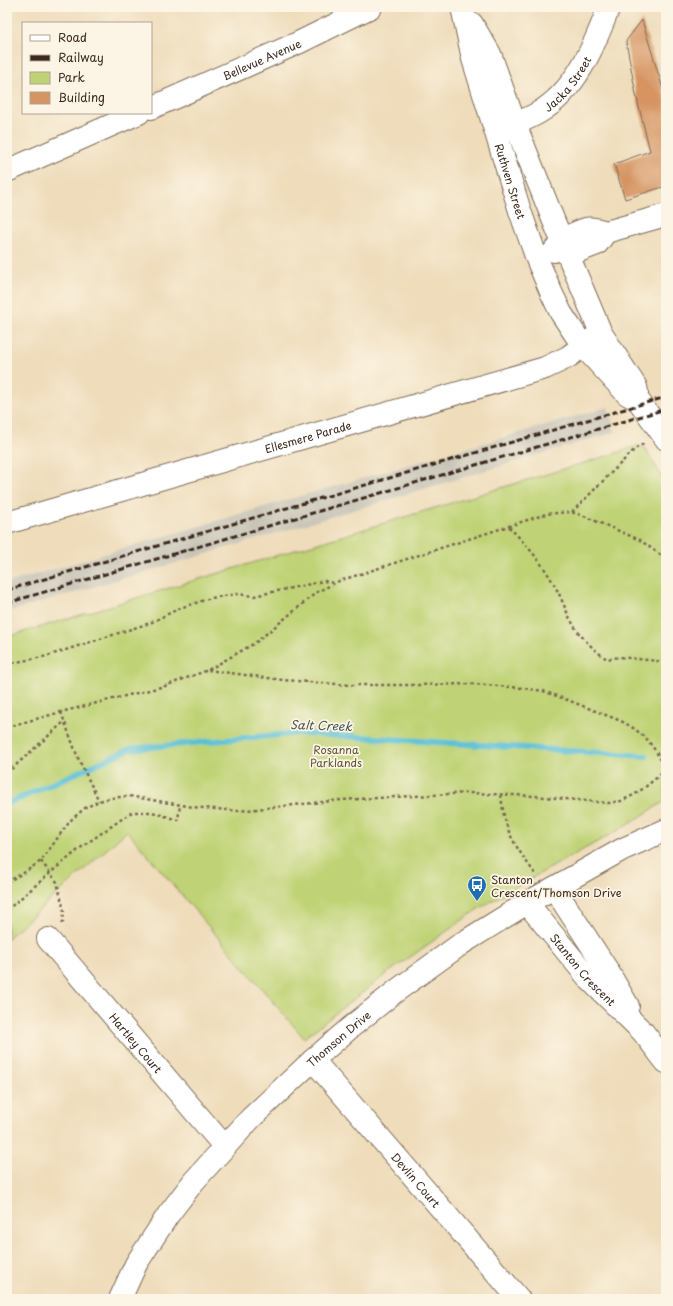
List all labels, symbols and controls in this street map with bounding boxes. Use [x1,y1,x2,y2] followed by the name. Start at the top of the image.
[22,22,152,114] legend
[58,28,87,46] text: Road
[220,34,304,84] street label: Bellevue Avenue
[58,48,104,66] text: Railway
[540,53,595,115] street label: Jacka Street
[58,68,85,86] text: Park
[58,88,105,106] text: Building
[491,141,531,222] street label: Ruthven Street
[262,416,353,457] street label: Ellesmere Parade
[290,715,353,735] water label: Salt Creek
[310,741,362,771] park label: Rosanna Parklands
[491,871,622,901] place label: Stanton Crescent/Thomson Drive
[466,874,488,902] bus stop icon: Stanton Crescent/Thomson Drive
[546,929,620,1010] street label: Stanton Crescent
[303,1006,374,1071] street label: Thomson Drive
[106,1009,167,1077] street label: Hartley Court
[388,1148,445,1211] street label: Devlin Court

